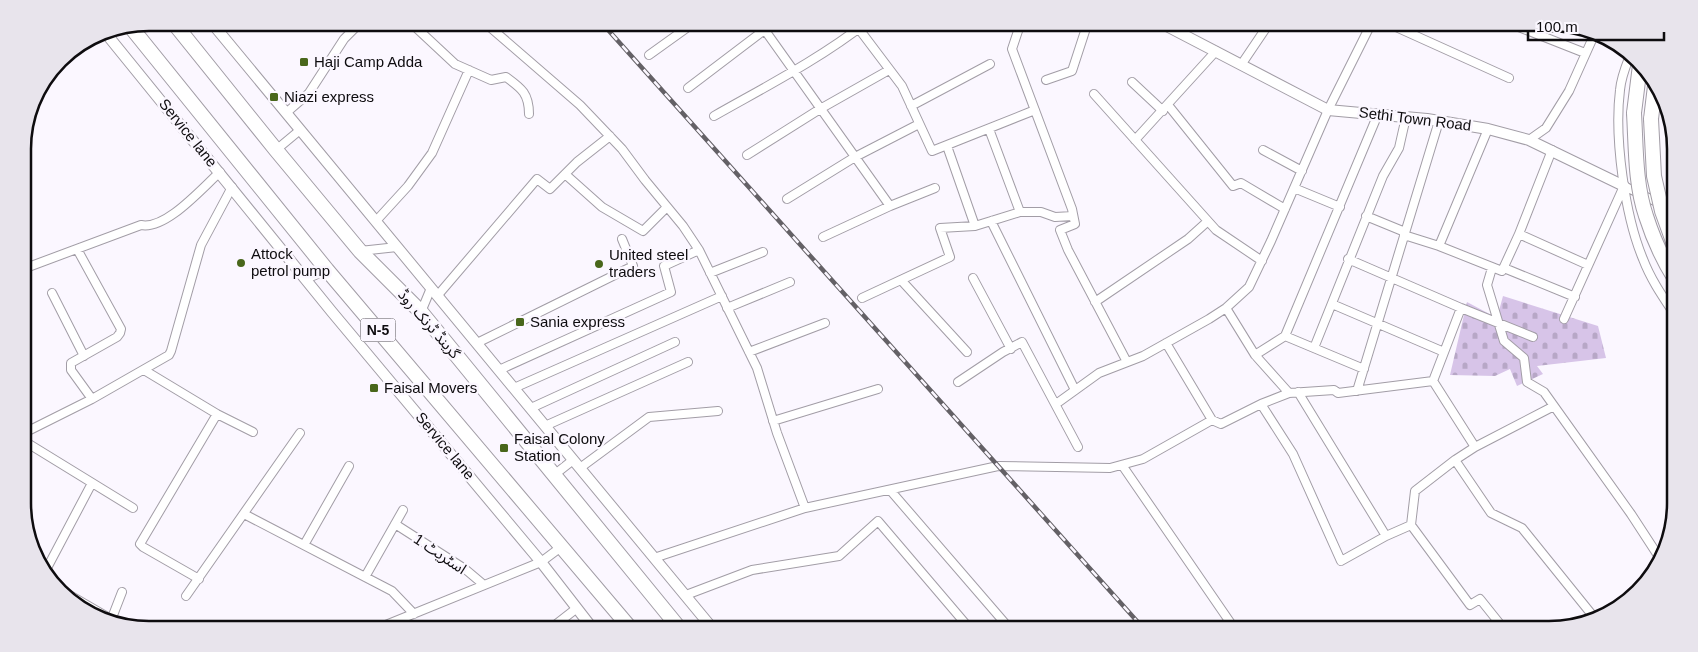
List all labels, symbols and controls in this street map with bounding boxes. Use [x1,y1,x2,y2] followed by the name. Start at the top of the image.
[1528,10,1664,42] scale bar
[1536,18,1578,35] text: 100 m
[314,53,423,70] place label: Haji Camp Adda
[298,56,310,68] marker: Haji Camp Adda
[284,88,374,105] place label: Niazi express
[268,91,280,103] marker: Niazi express
[156,95,221,170] street label: Service lane
[1358,103,1472,134] street label: Sethi Town Road
[251,245,330,279] place label: Attock petrol pump
[609,246,688,280] place label: United steel traders
[235,257,247,269] marker: Attock petrol pump
[593,258,605,270] marker: United steel traders
[394,286,464,363] street label: گرینڈ ٹرنک روڈ
[530,313,625,330] place label: Sania express
[514,316,526,328] marker: Sania express
[360,318,396,342] road number: N-5
[384,379,477,396] place label: Faisal Movers
[368,382,380,394] marker: Faisal Movers
[412,409,478,483] street label: Service lane
[514,430,605,464] place label: Faisal Colony Station
[498,442,510,454] marker: Faisal Colony Station
[410,530,470,578] street label: اسٹریٹ 1

